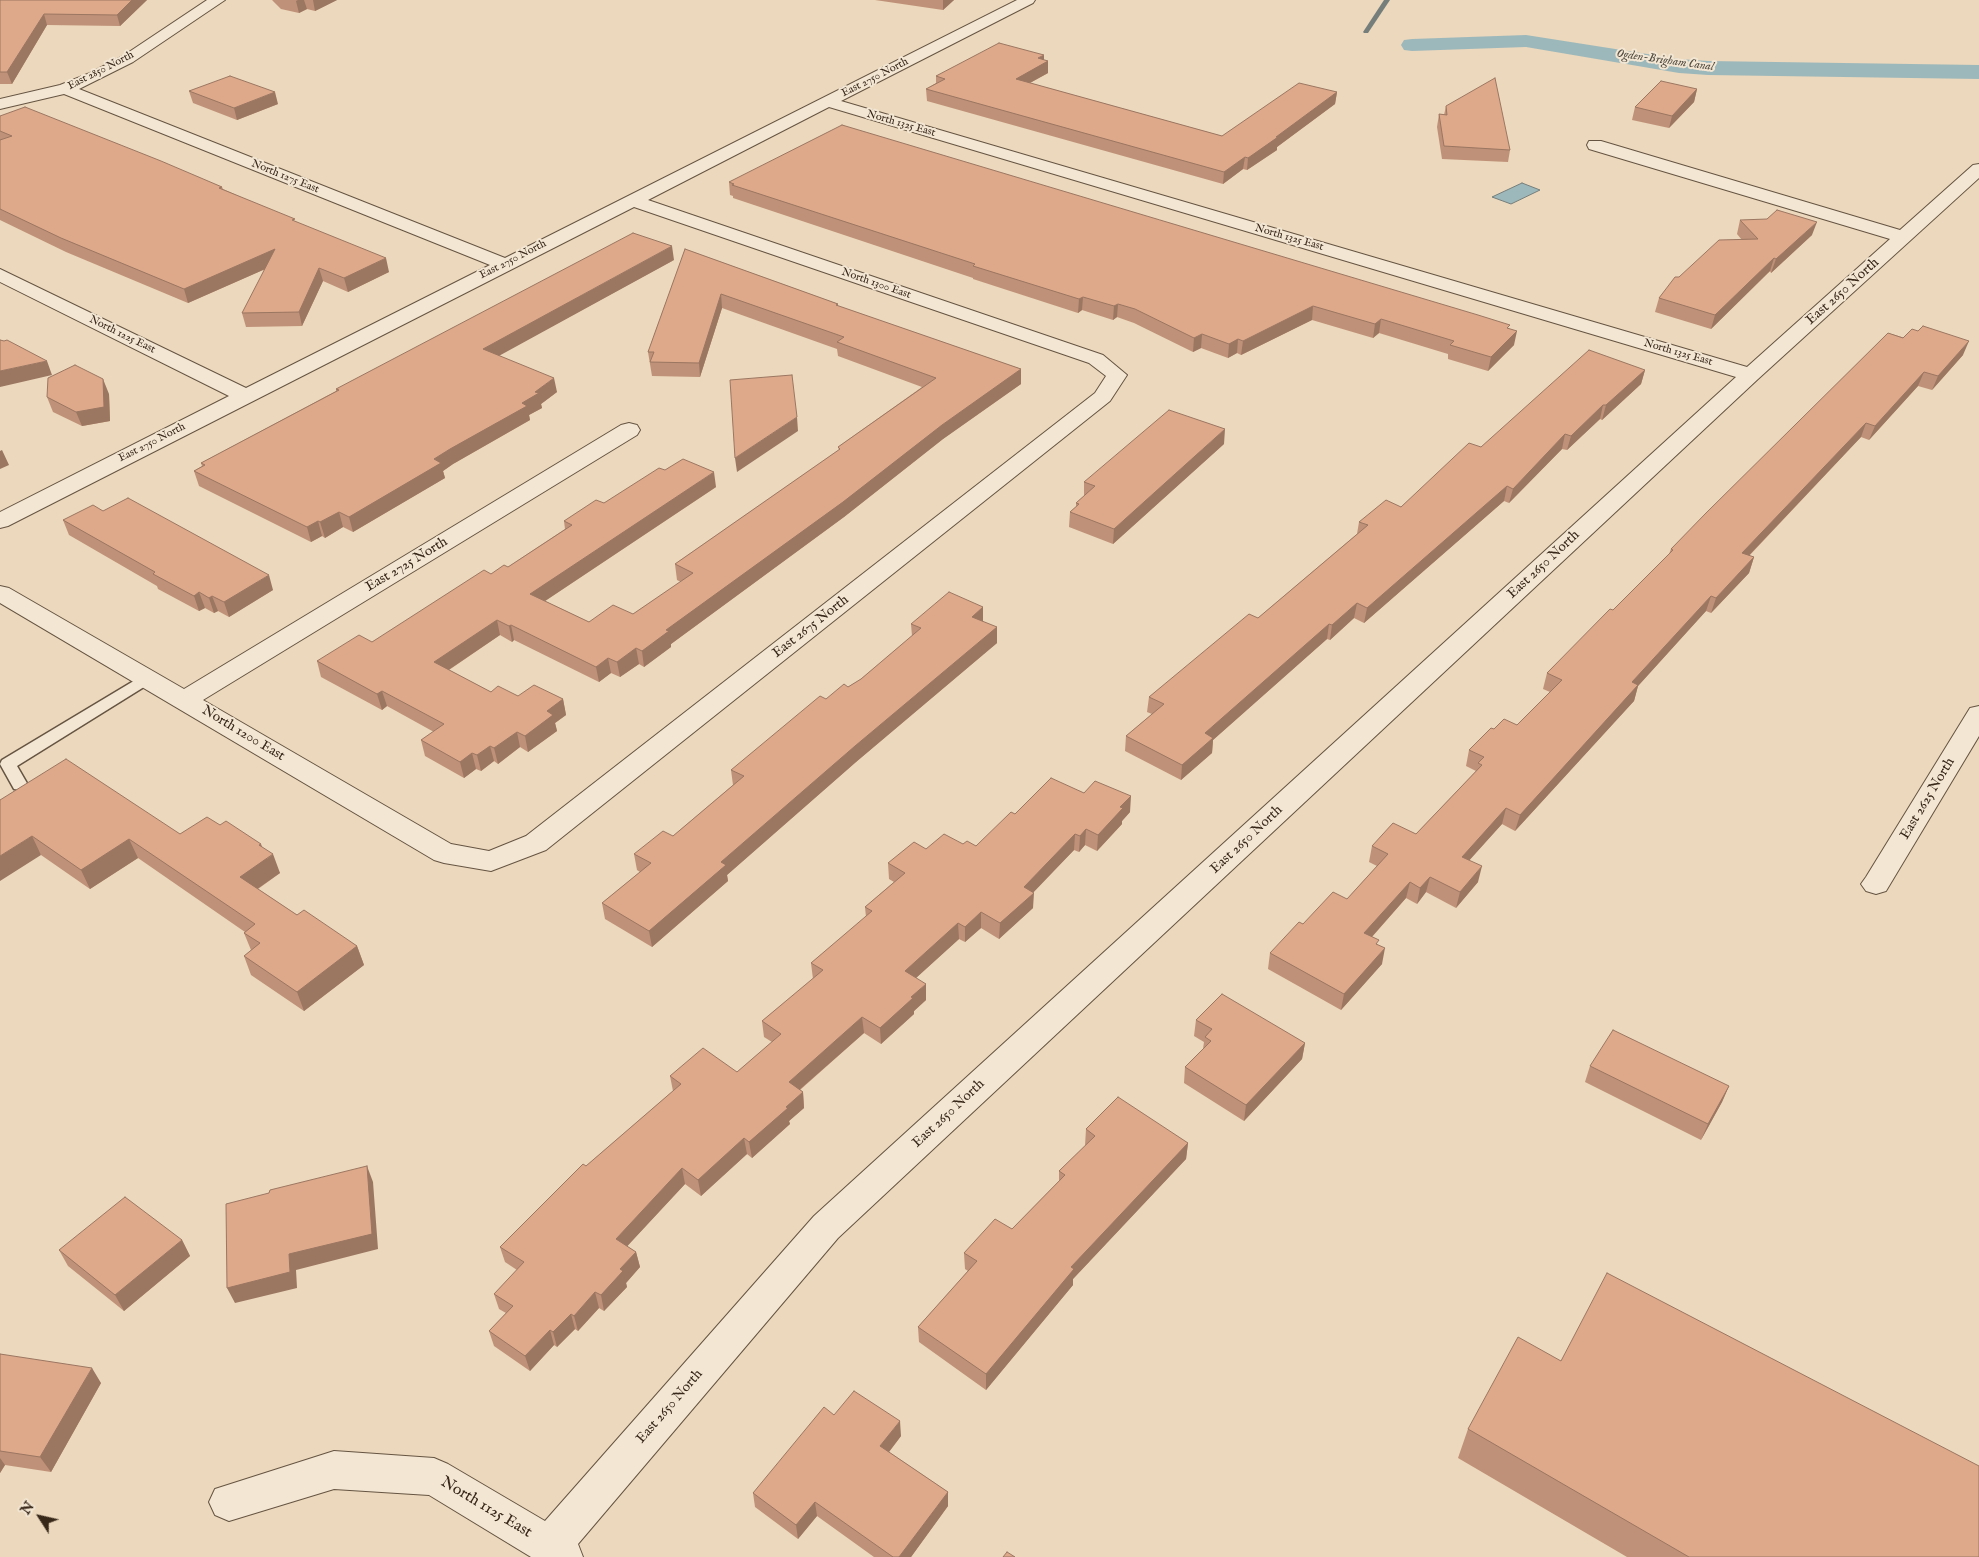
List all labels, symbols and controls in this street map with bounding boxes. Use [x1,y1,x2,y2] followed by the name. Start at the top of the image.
[1616,47,1714,75] water label: Ogden-Brigham Canal
[66,49,136,93] street label: East 2850 North
[839,56,911,100] street label: East 2750 North
[865,108,937,140] street label: North 1325 East
[249,157,321,197] street label: North 1275 East
[1253,222,1325,254] street label: North 1325 East
[477,238,549,282] street label: East 2750 North
[1803,255,1883,329] street label: East 2650 North
[840,266,912,302] street label: North 1300 East
[87,313,157,357] street label: North 1225 East
[1642,337,1714,369] street label: North 1325 East
[116,421,188,465] street label: East 2750 North
[1504,527,1584,603] street label: East 2650 North
[363,534,451,596] street label: East 2725 North
[769,592,853,662] street label: East 2675 North
[198,703,288,765] street label: North 1200 East
[1897,755,1959,843] street label: East 2625 North
[1207,802,1287,878] street label: East 2650 North
[909,1076,989,1152] street label: East 2650 North
[633,1367,707,1447] street label: East 2650 North
[437,1473,535,1543] street label: North 1125 East
[15,1492,65,1542] north arrow
[17,1498,39,1519] text: N

